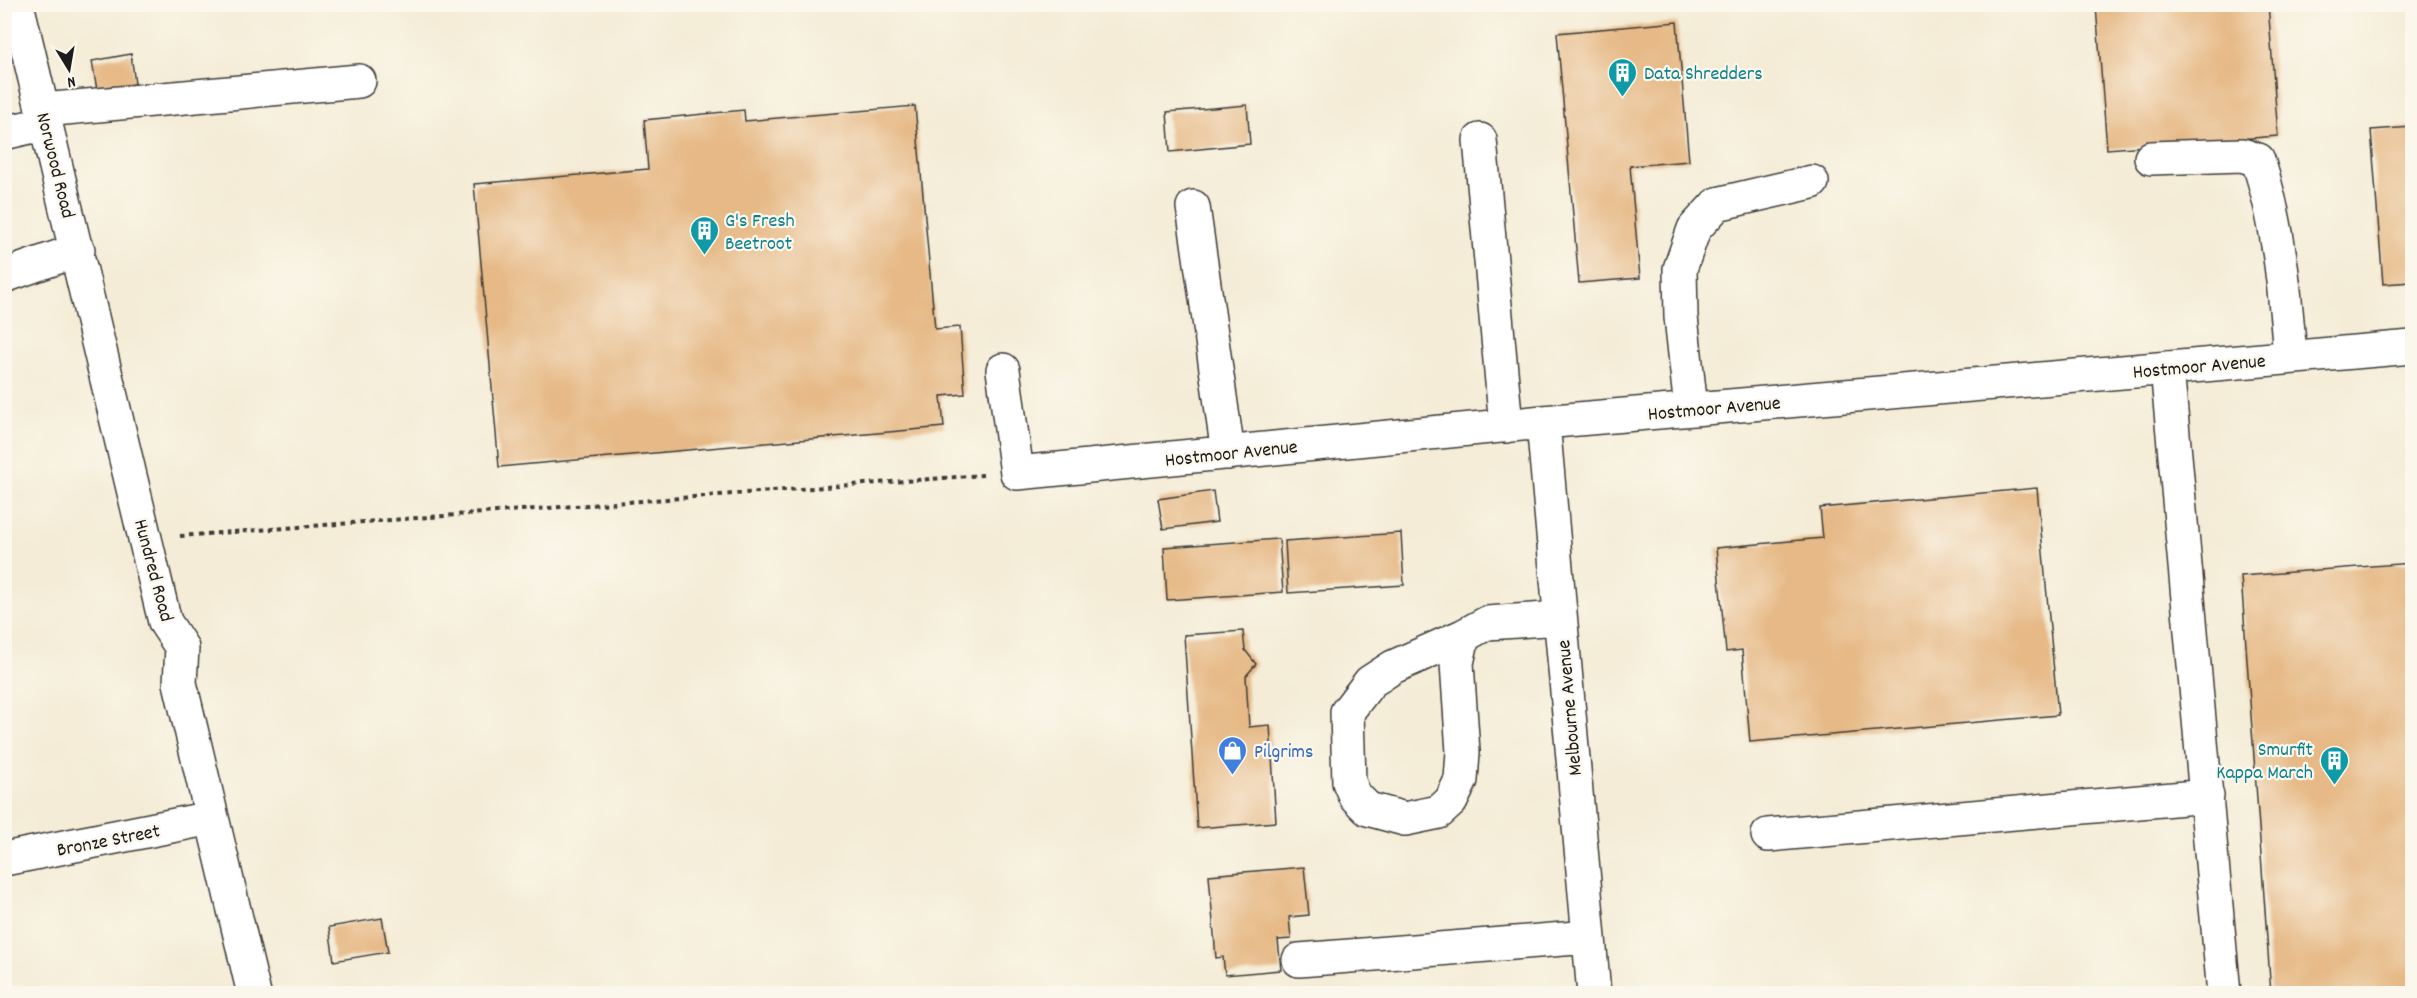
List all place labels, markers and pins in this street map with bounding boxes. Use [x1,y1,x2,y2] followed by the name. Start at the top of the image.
[1607,56,1639,98] building icon: Data Shredders
[1644,61,1763,89] place label: Data Shredders
[725,208,795,259] place label: G's Fresh Beetroot
[688,214,720,256] building icon: G's Fresh Beetroot
[1217,734,1249,776] shop icon: Pilgrims
[2216,737,2313,788] place label: Smurfit Kappa March
[1254,739,1314,767] place label: Pilgrims
[2318,744,2350,786] building icon: Smurfit Kappa March

